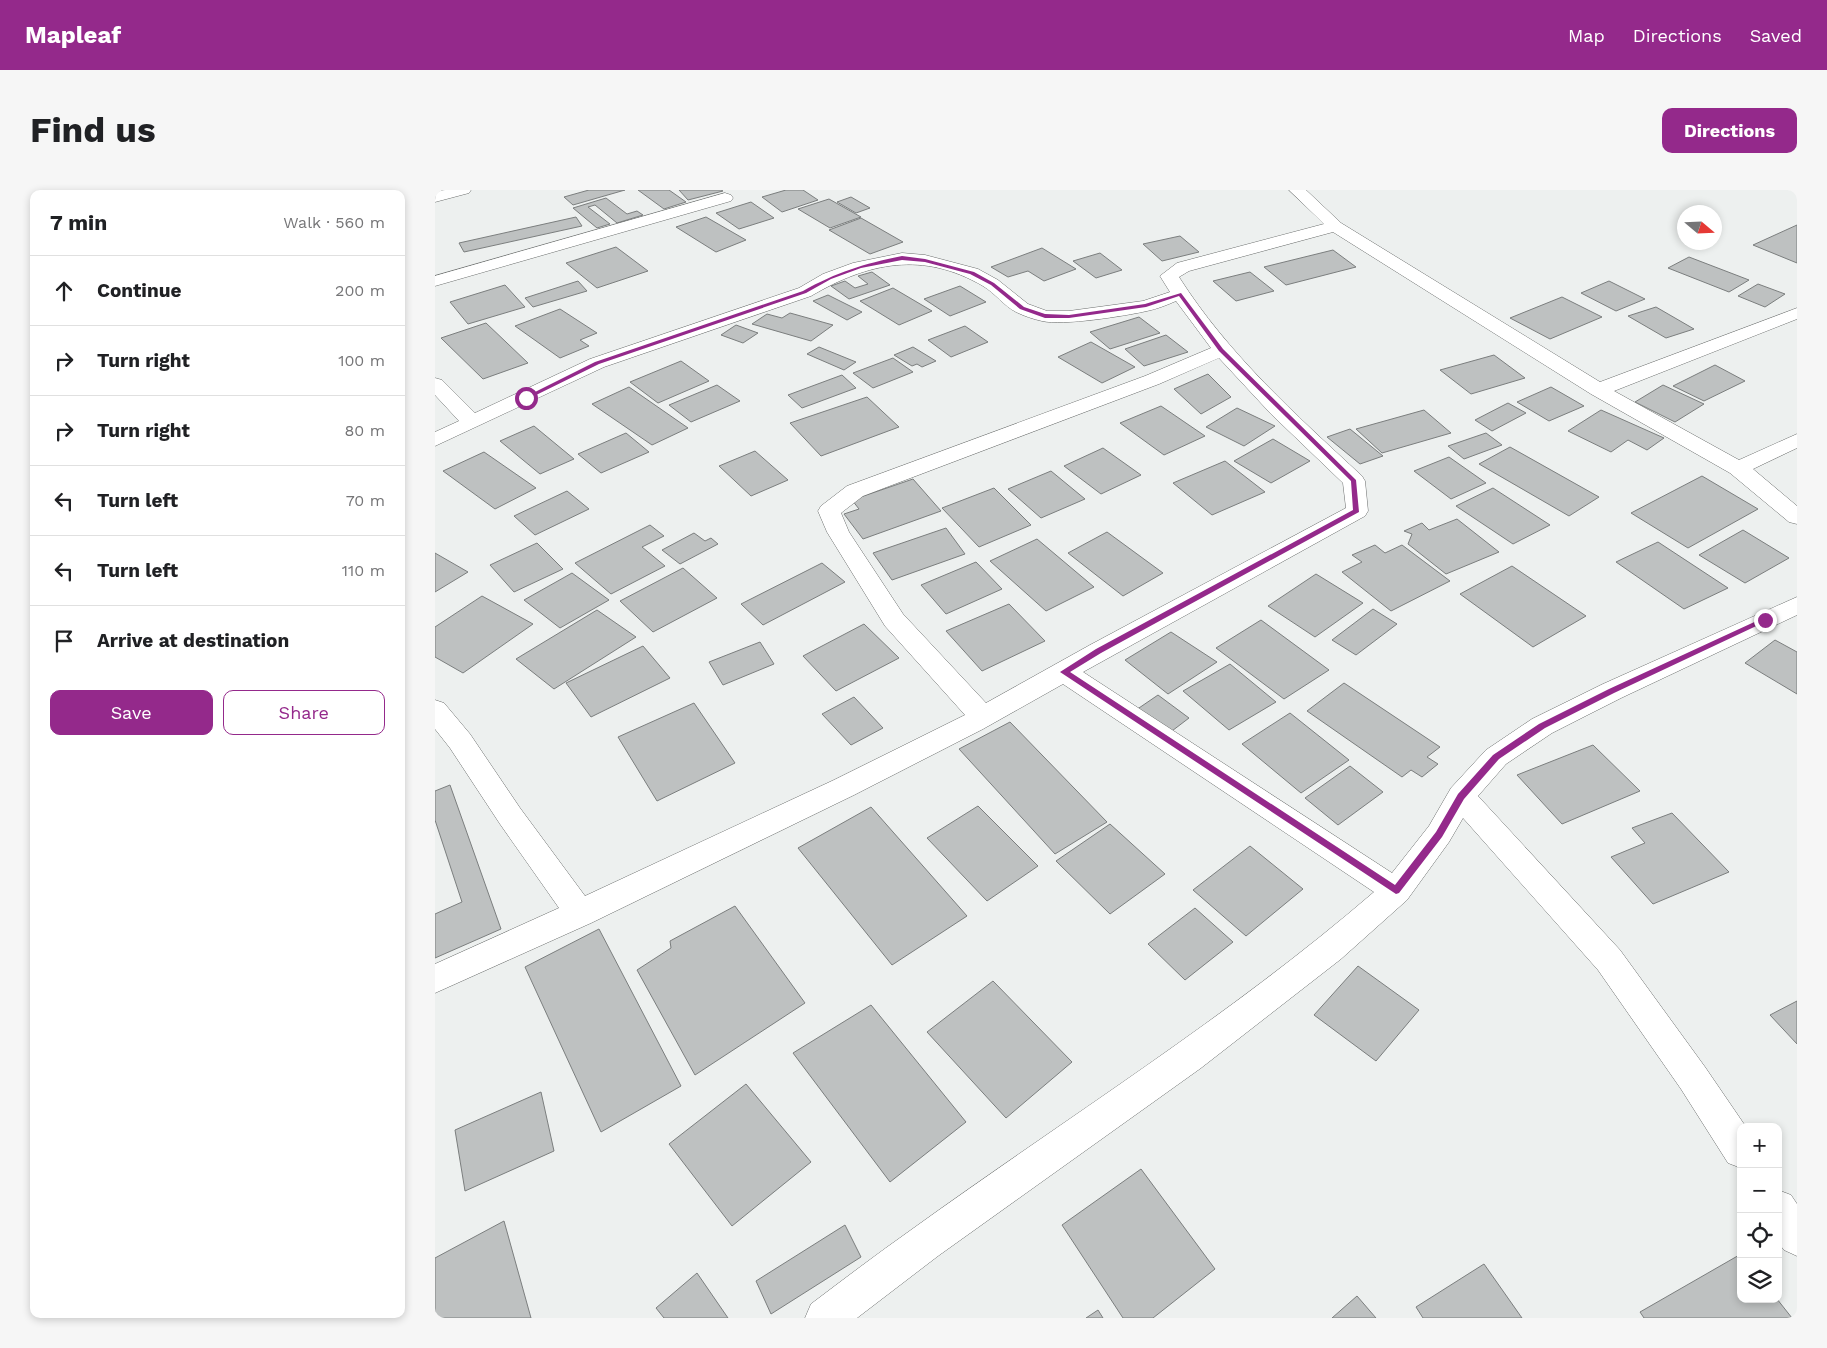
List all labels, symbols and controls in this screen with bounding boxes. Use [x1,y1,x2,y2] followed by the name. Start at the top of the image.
[25,21,121,49] text: Mapleaf
[1568,25,1605,46] text: Map
[1633,25,1722,46] text: Directions
[1750,25,1802,46] text: Saved
[1662,108,1797,153] button: Directions
[30,109,156,151] text: Find us
[1677,205,1722,250] north arrow
[50,210,107,235] text: 7 min
[283,213,385,232] text: Walk · 560 m
[50,277,78,305] icon: ahead
[97,279,181,302] text: Continue
[335,281,385,300] text: 200 m
[50,347,78,375] icon: right
[97,349,190,372] text: Turn right
[338,351,385,370] text: 100 m
[515,387,538,410] route start
[50,417,78,445] icon: right
[97,419,190,442] text: Turn right
[344,421,385,440] text: 80 m
[50,487,78,515] icon: left
[97,489,178,512] text: Turn left
[346,491,385,510] text: 70 m
[50,557,78,585] icon: left
[97,559,178,582] text: Turn left
[342,561,385,580] text: 110 m
[1754,609,1777,632] route end
[50,627,78,655] icon: arrive
[97,629,289,652] text: Arrive at destination
[50,690,213,735] button: Save
[223,690,385,735] button: Share
[1737,1123,1782,1303] map controls
[1737,1123,1782,1168] button: +
[1737,1168,1782,1213] button: −
[1737,1213,1782,1258] button: locate
[1737,1258,1782,1303] button: layers

